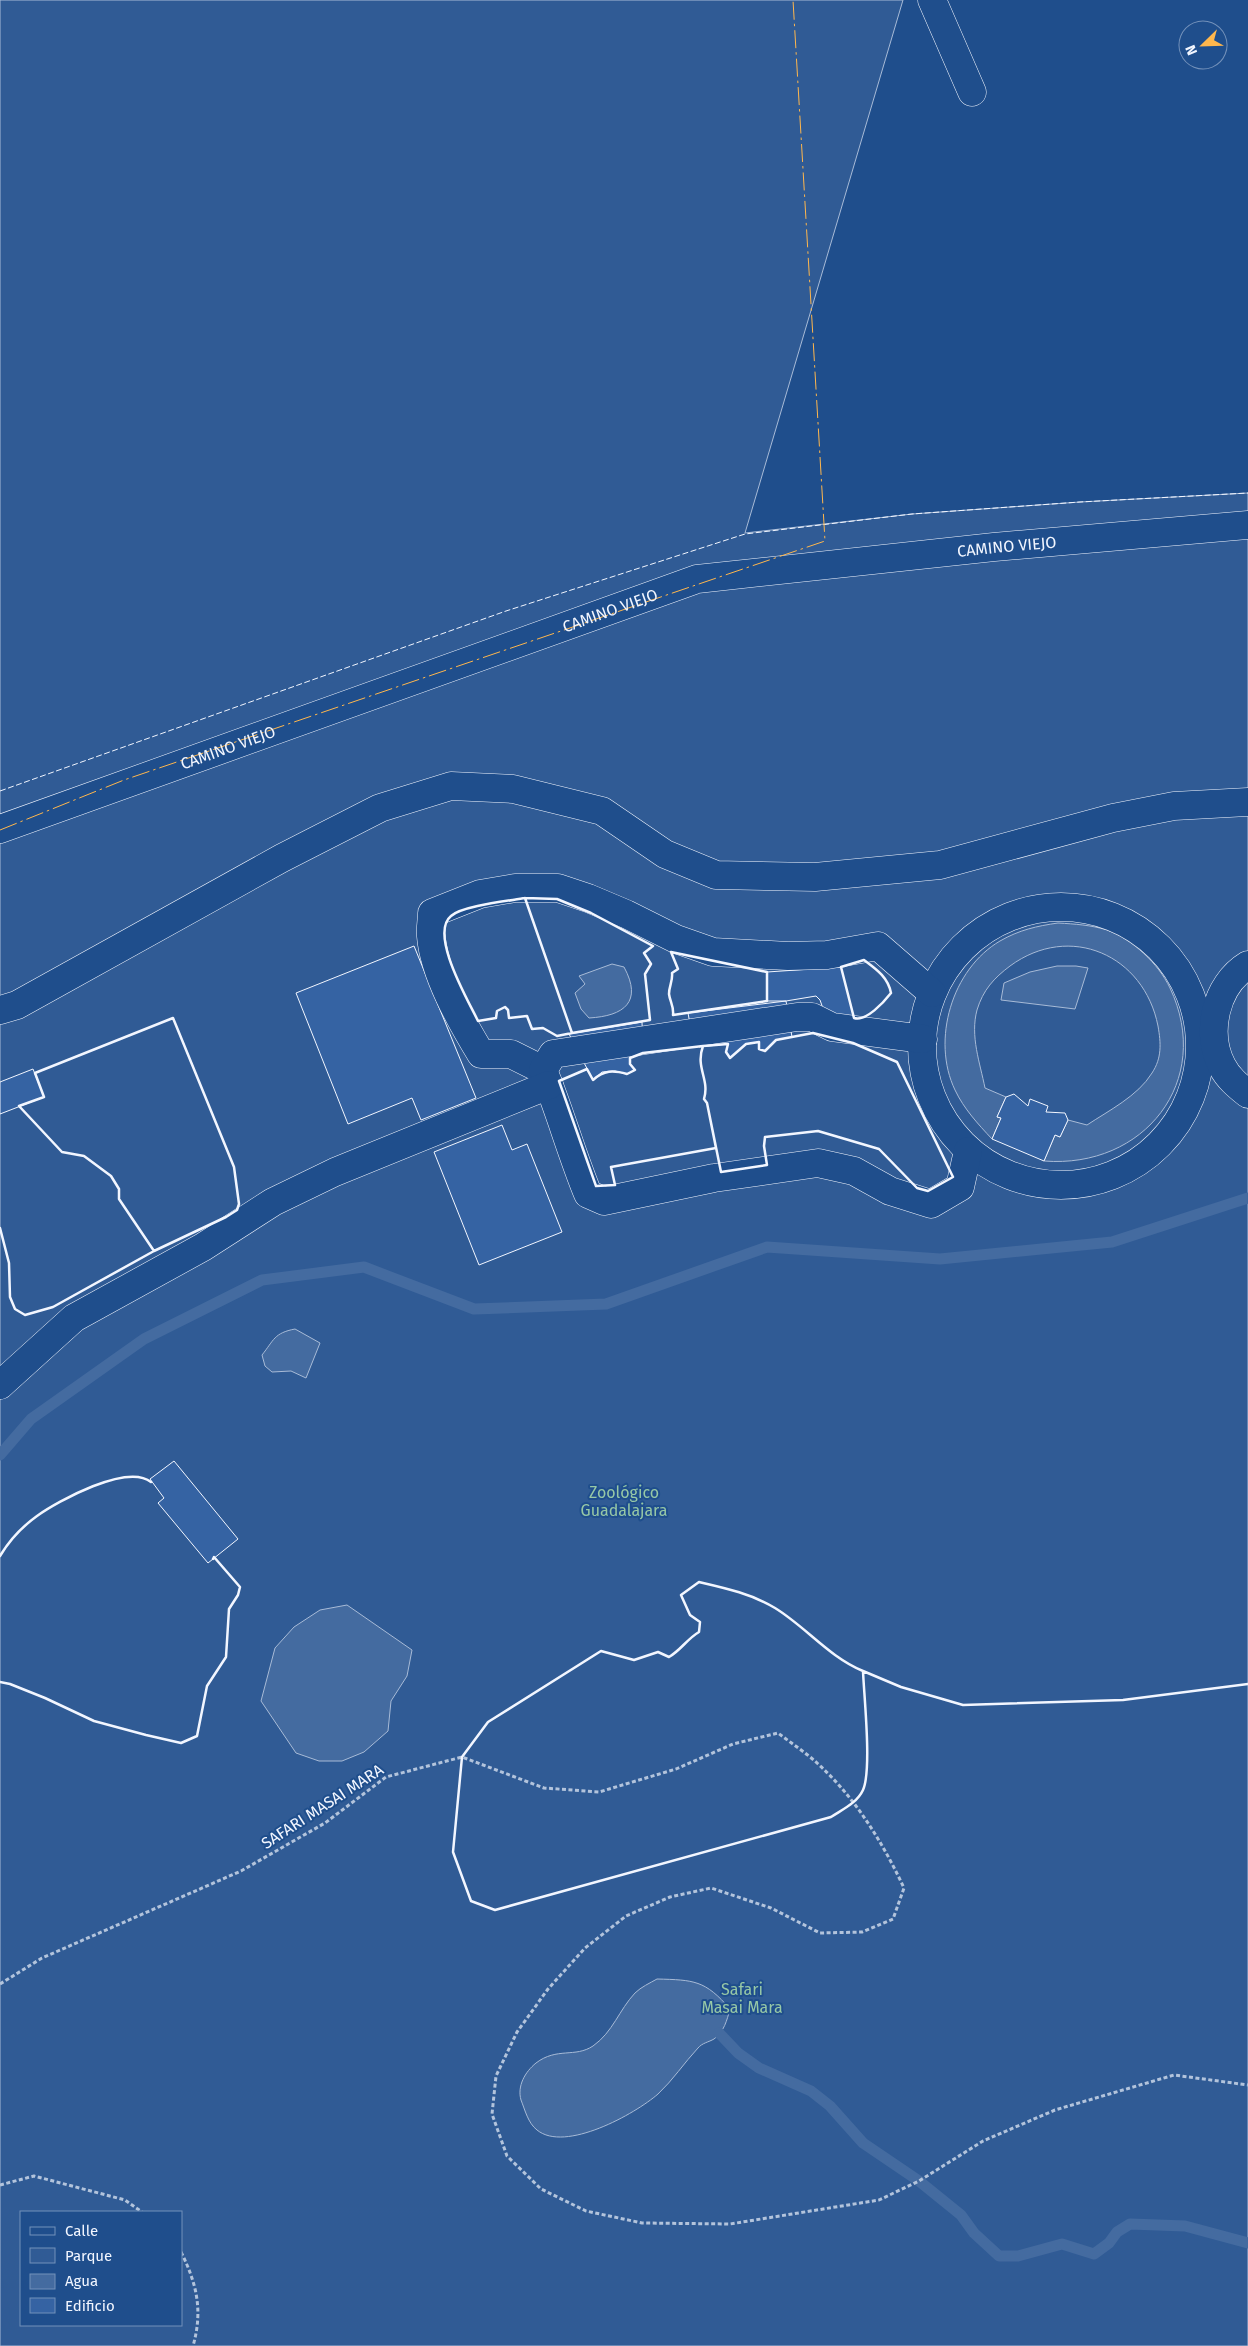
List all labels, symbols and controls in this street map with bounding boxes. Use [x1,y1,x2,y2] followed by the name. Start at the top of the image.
[1178,20,1228,70] north arrow
[1182,42,1201,57] text: N
[956,533,1057,561] street label: CAMINO VIEJO
[560,585,660,636] street label: CAMINO VIEJO
[178,722,278,774] street label: CAMINO VIEJO
[581,1483,667,1520] park label: Zoológico Guadalajara
[258,1759,387,1853] street label: SAFARI MASAI MARA
[701,1980,783,2017] park label: Safari Masai Mara
[20,2211,182,2326] legend
[65,2222,98,2240] text: Calle
[65,2247,112,2265] text: Parque
[65,2272,98,2290] text: Agua
[65,2297,115,2315] text: Edificio

